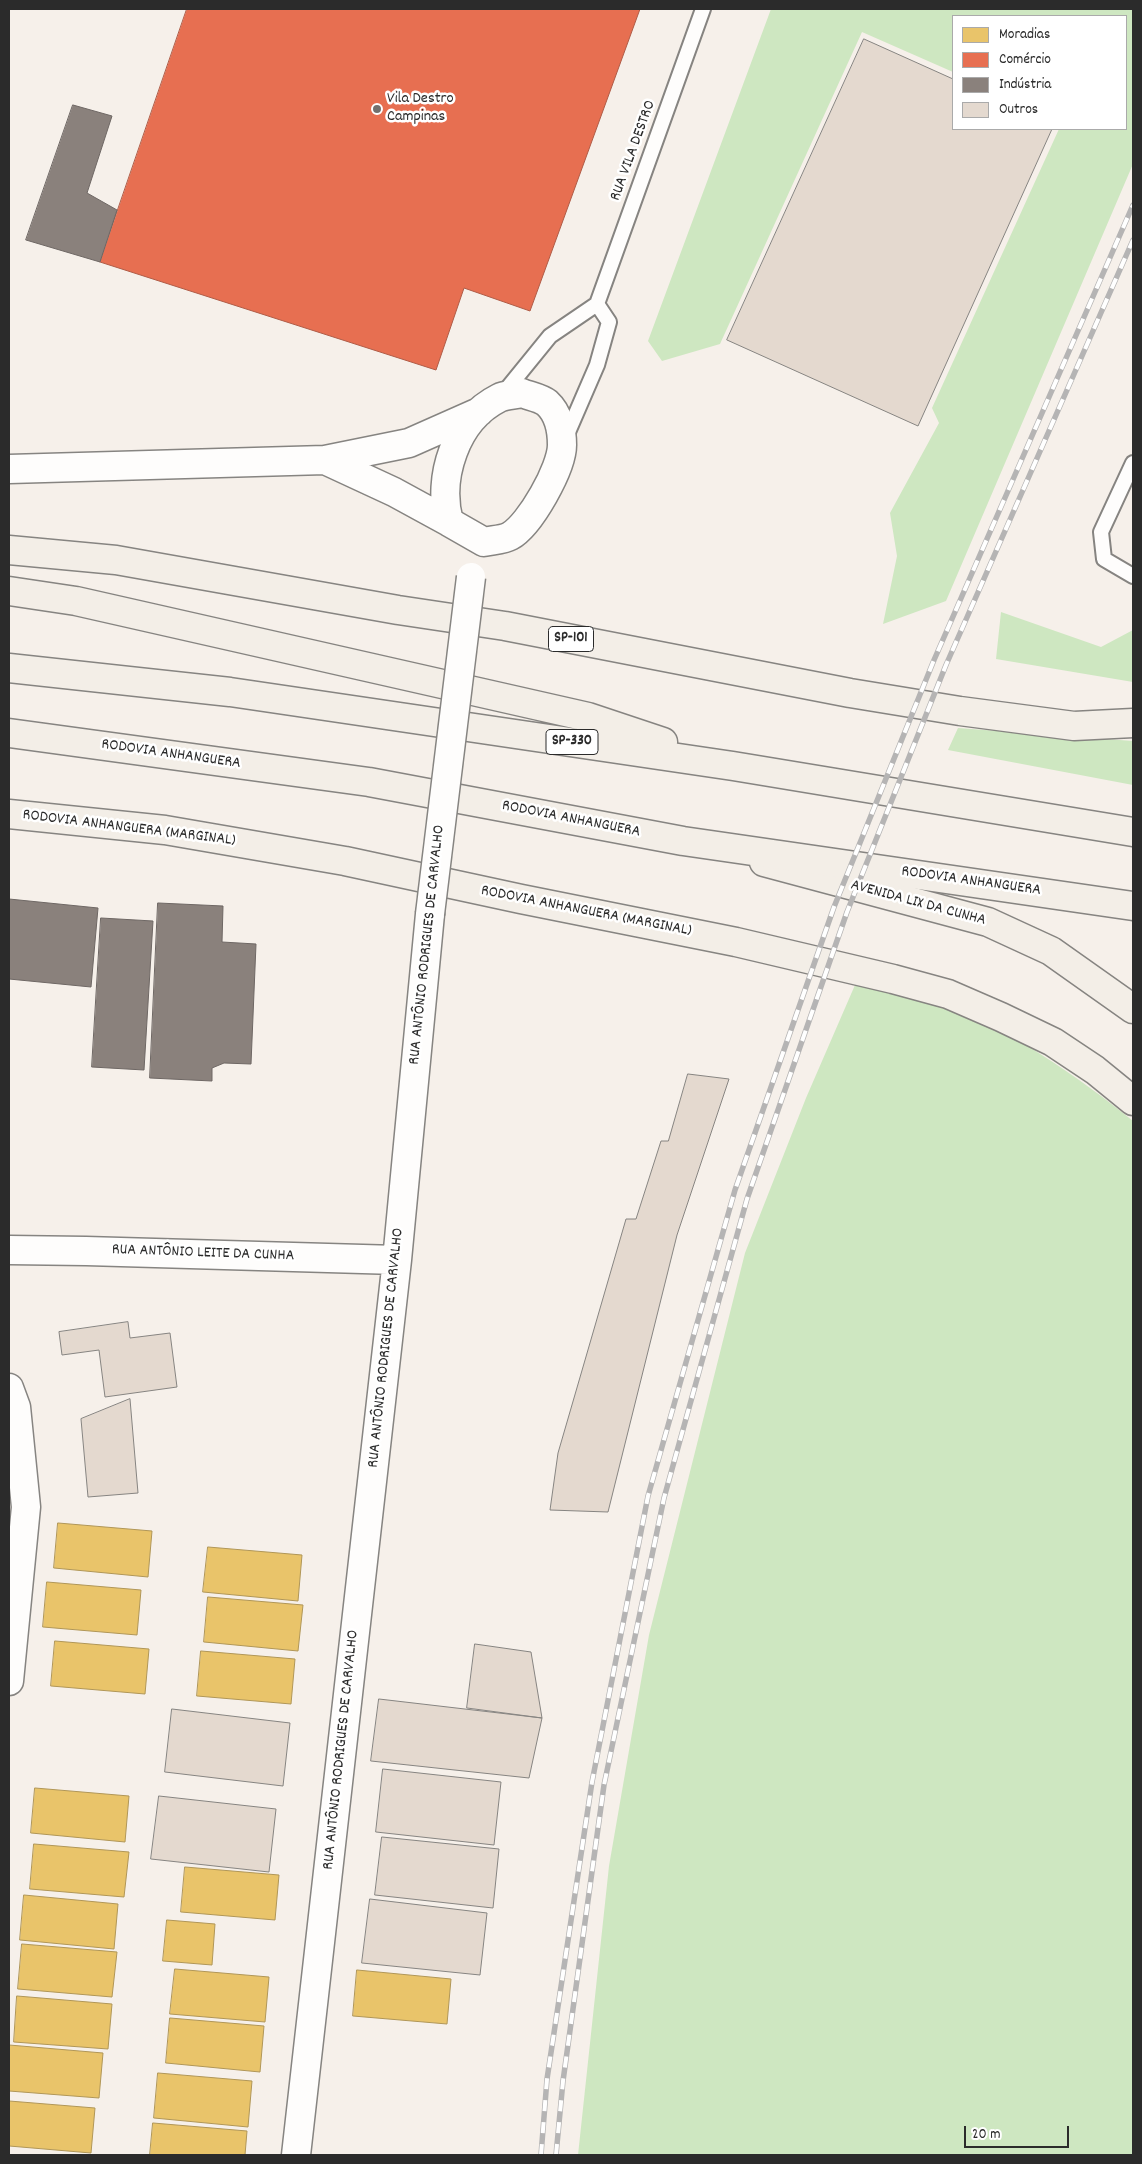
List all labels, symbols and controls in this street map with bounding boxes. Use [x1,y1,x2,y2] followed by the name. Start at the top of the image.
[952,15,1127,130] legend
[999,24,1050,46] text: Moradias
[999,49,1051,71] text: Comércio
[999,74,1051,96] text: Indústria
[387,90,454,128] place label: Vila Destro Campinas
[607,98,661,204] street label: RUA VILA DESTRO
[999,99,1038,121] text: Outros
[371,103,383,115] marker: Vila Destro Campinas
[548,626,594,652] road number: SP-101
[546,730,598,754] road number: SP-330
[100,736,242,774] street label: RODOVIA ANHANGUERA
[500,797,642,843] street label: RODOVIA ANHANGUERA
[21,806,237,852] street label: RODOVIA ANHANGUERA (MARGINAL)
[406,824,450,1066] street label: RUA ANTÔNIO RODRIGUES DE CARVALHO
[900,863,1042,901] street label: RODOVIA ANHANGUERA
[848,877,988,931] street label: AVENIDA LIX DA CUNHA
[479,882,693,942] street label: RODOVIA ANHANGUERA (MARGINAL)
[365,1227,409,1469] street label: RUA ANTÔNIO RODRIGUES DE CARVALHO
[111,1241,295,1267] street label: RUA ANTÔNIO LEITE DA CUNHA
[320,1629,364,1871] street label: RUA ANTÔNIO RODRIGUES DE CARVALHO
[967,2116,1072,2148] scale bar
[972,2124,1000,2146] text: 20 m

